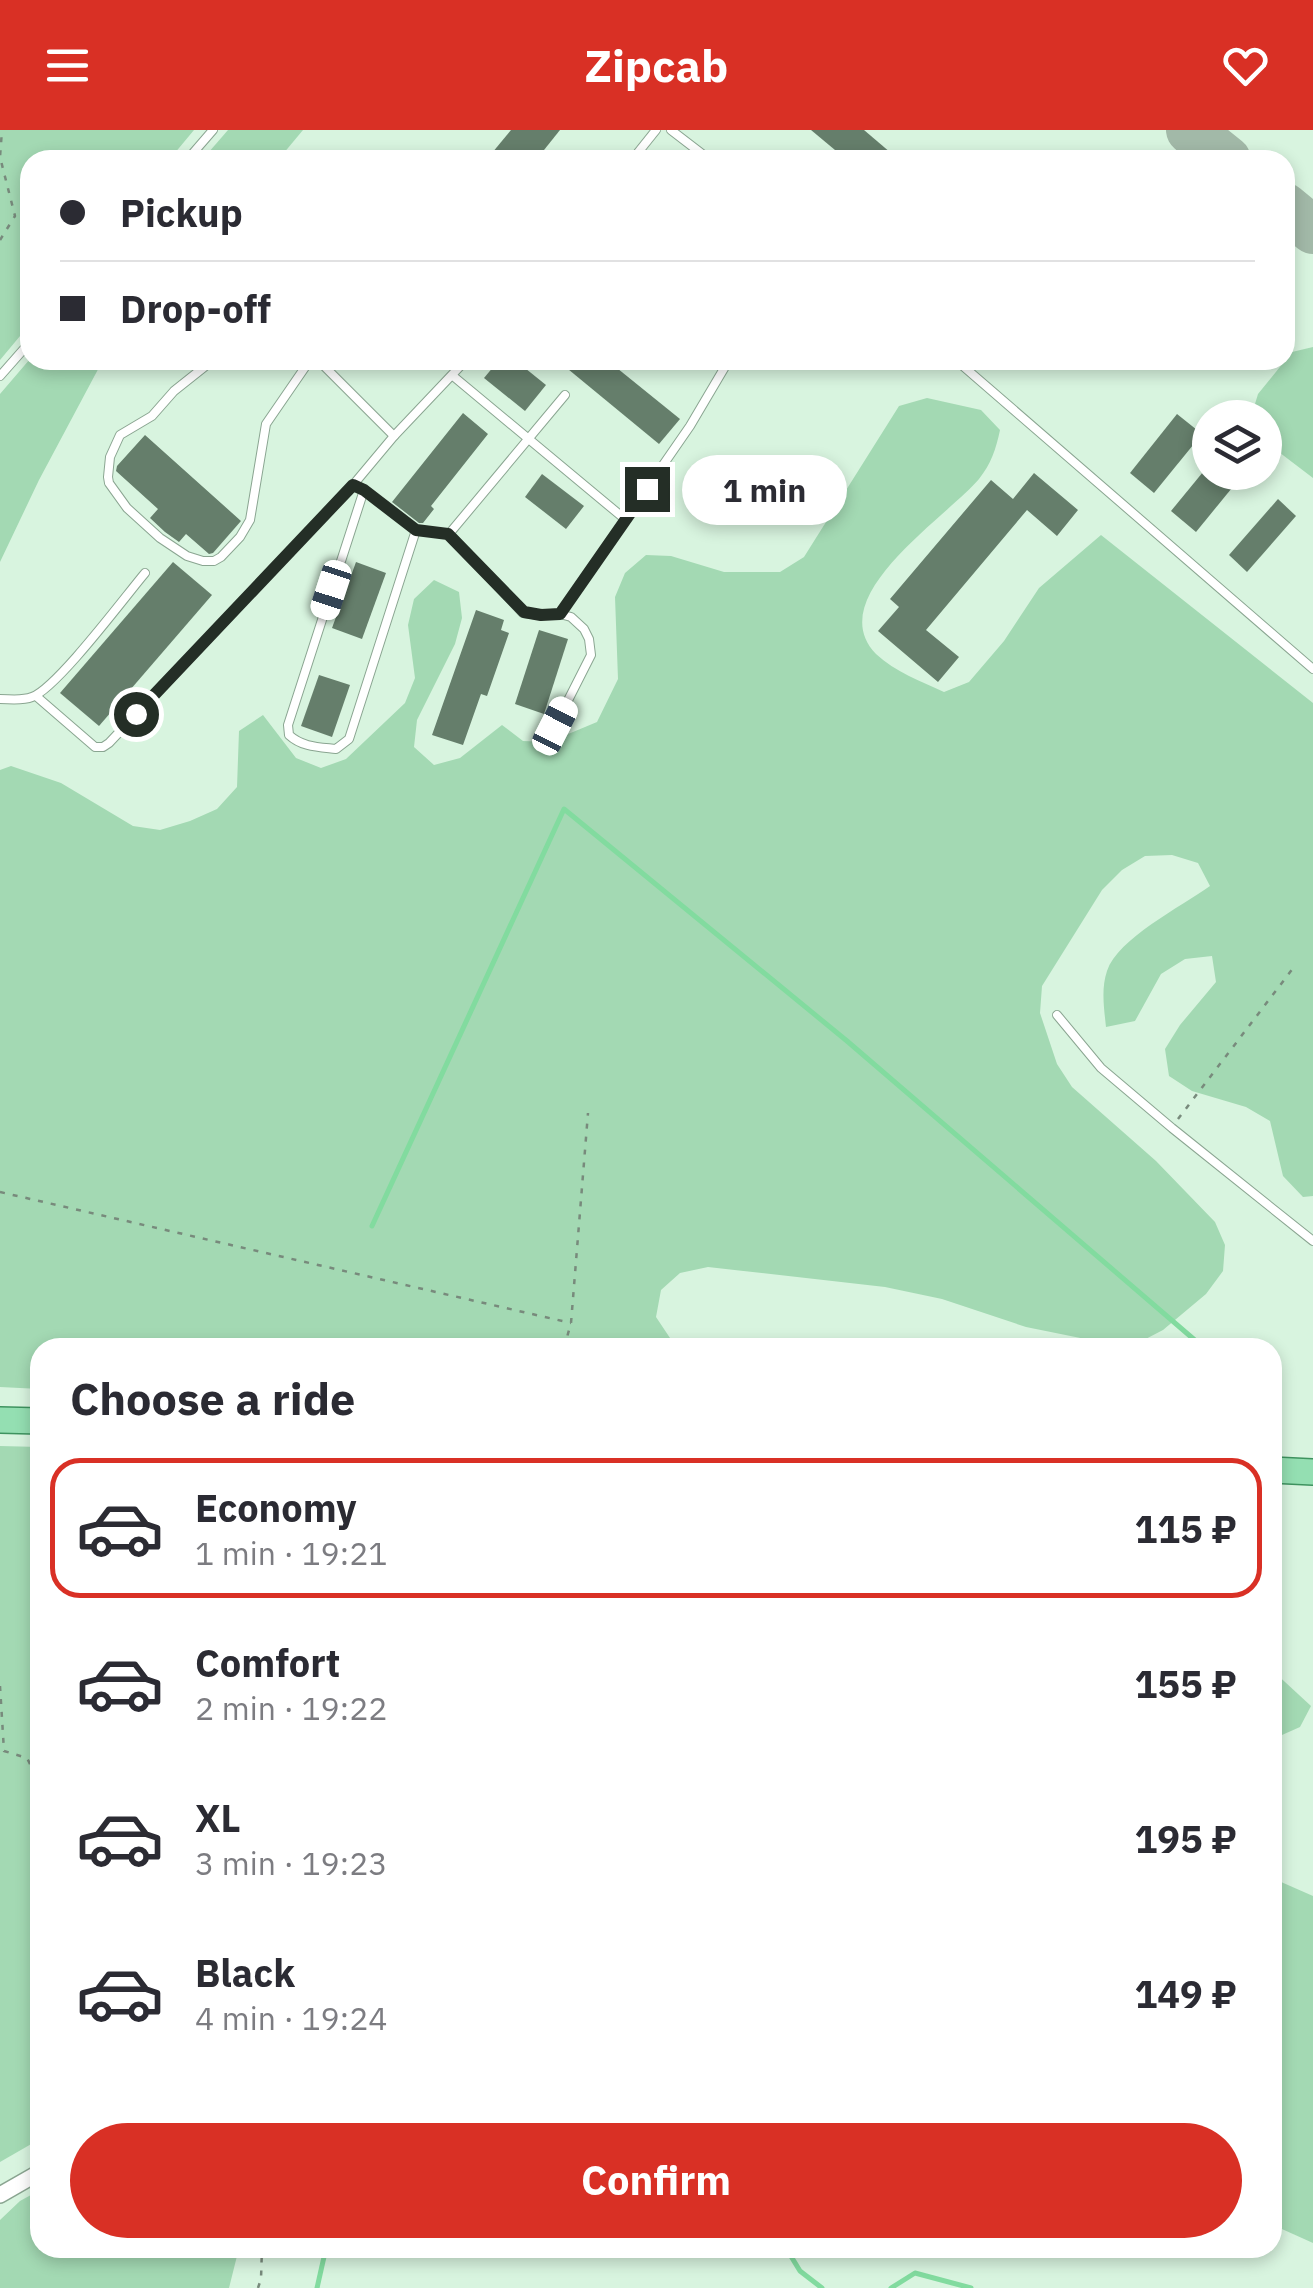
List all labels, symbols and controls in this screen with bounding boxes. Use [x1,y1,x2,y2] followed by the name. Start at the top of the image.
[585,36,728,94] text: Zipcab
[40,38,95,93] icon: menu
[1218,38,1273,93] icon: heart
[120,188,243,237] text: Pickup
[120,284,271,333] text: Drop-off
[1192,400,1282,490] map controls
[1192,400,1282,490] button: layers
[682,454,847,524] callout: 1 min
[625,467,670,512] route end
[723,469,806,511] text: 1 min
[307,557,355,623] car
[114,692,159,737] route start
[528,692,582,760] car
[70,1369,355,1427] text: Choose a ride
[75,1483,165,1573] icon: car
[195,1483,357,1532] text: Economy
[1135,1504,1237,1553] text: 115 ₽
[195,1532,388,1574] text: 1 min · 19:21
[75,1638,165,1728] icon: car
[195,1638,340,1687] text: Comfort
[1135,1659,1237,1708] text: 155 ₽
[195,1687,388,1729] text: 2 min · 19:22
[75,1793,165,1883] icon: car
[195,1793,241,1842] text: XL
[1135,1814,1237,1863] text: 195 ₽
[195,1842,388,1884] text: 3 min · 19:23
[75,1948,165,2038] icon: car
[195,1948,295,1997] text: Black
[1135,1969,1237,2018] text: 149 ₽
[195,1997,388,2039] text: 4 min · 19:24
[70,2123,1242,2238] button: Confirm

